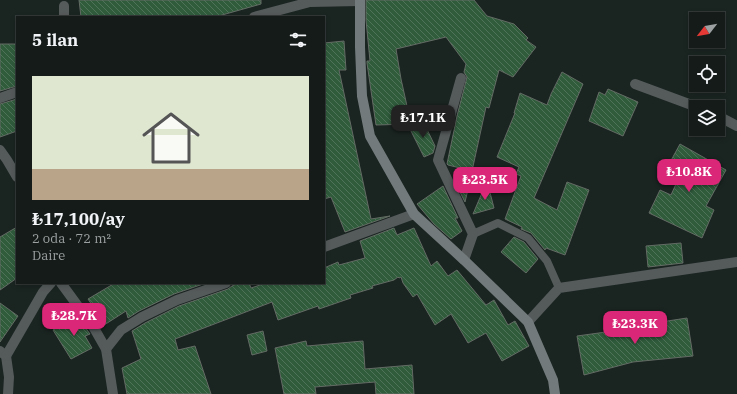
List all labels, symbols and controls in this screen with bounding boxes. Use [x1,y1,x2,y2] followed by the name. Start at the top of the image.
[689,12,725,48] north arrow
[689,12,725,136] map controls
[32,29,78,51] text: 5 ilan
[287,29,309,51] icon: filters
[689,56,725,92] button: locate
[689,100,725,136] button: layers
[135,102,207,174] icon: home
[390,105,456,139] pin: ₺17.1K
[400,109,446,126] text: ₺17.1K
[656,159,722,193] pin: ₺10.8K
[666,163,712,180] text: ₺10.8K
[452,167,518,201] pin: ₺23.5K
[462,171,508,188] text: ₺23.5K
[32,208,125,230] text: ₺17,100/ay
[32,230,111,247] text: 2 oda · 72 m²
[32,247,65,264] text: Daire
[41,303,107,337] pin: ₺28.7K
[51,307,97,324] text: ₺28.7K
[602,311,668,345] pin: ₺23.3K
[612,315,658,332] text: ₺23.3K

